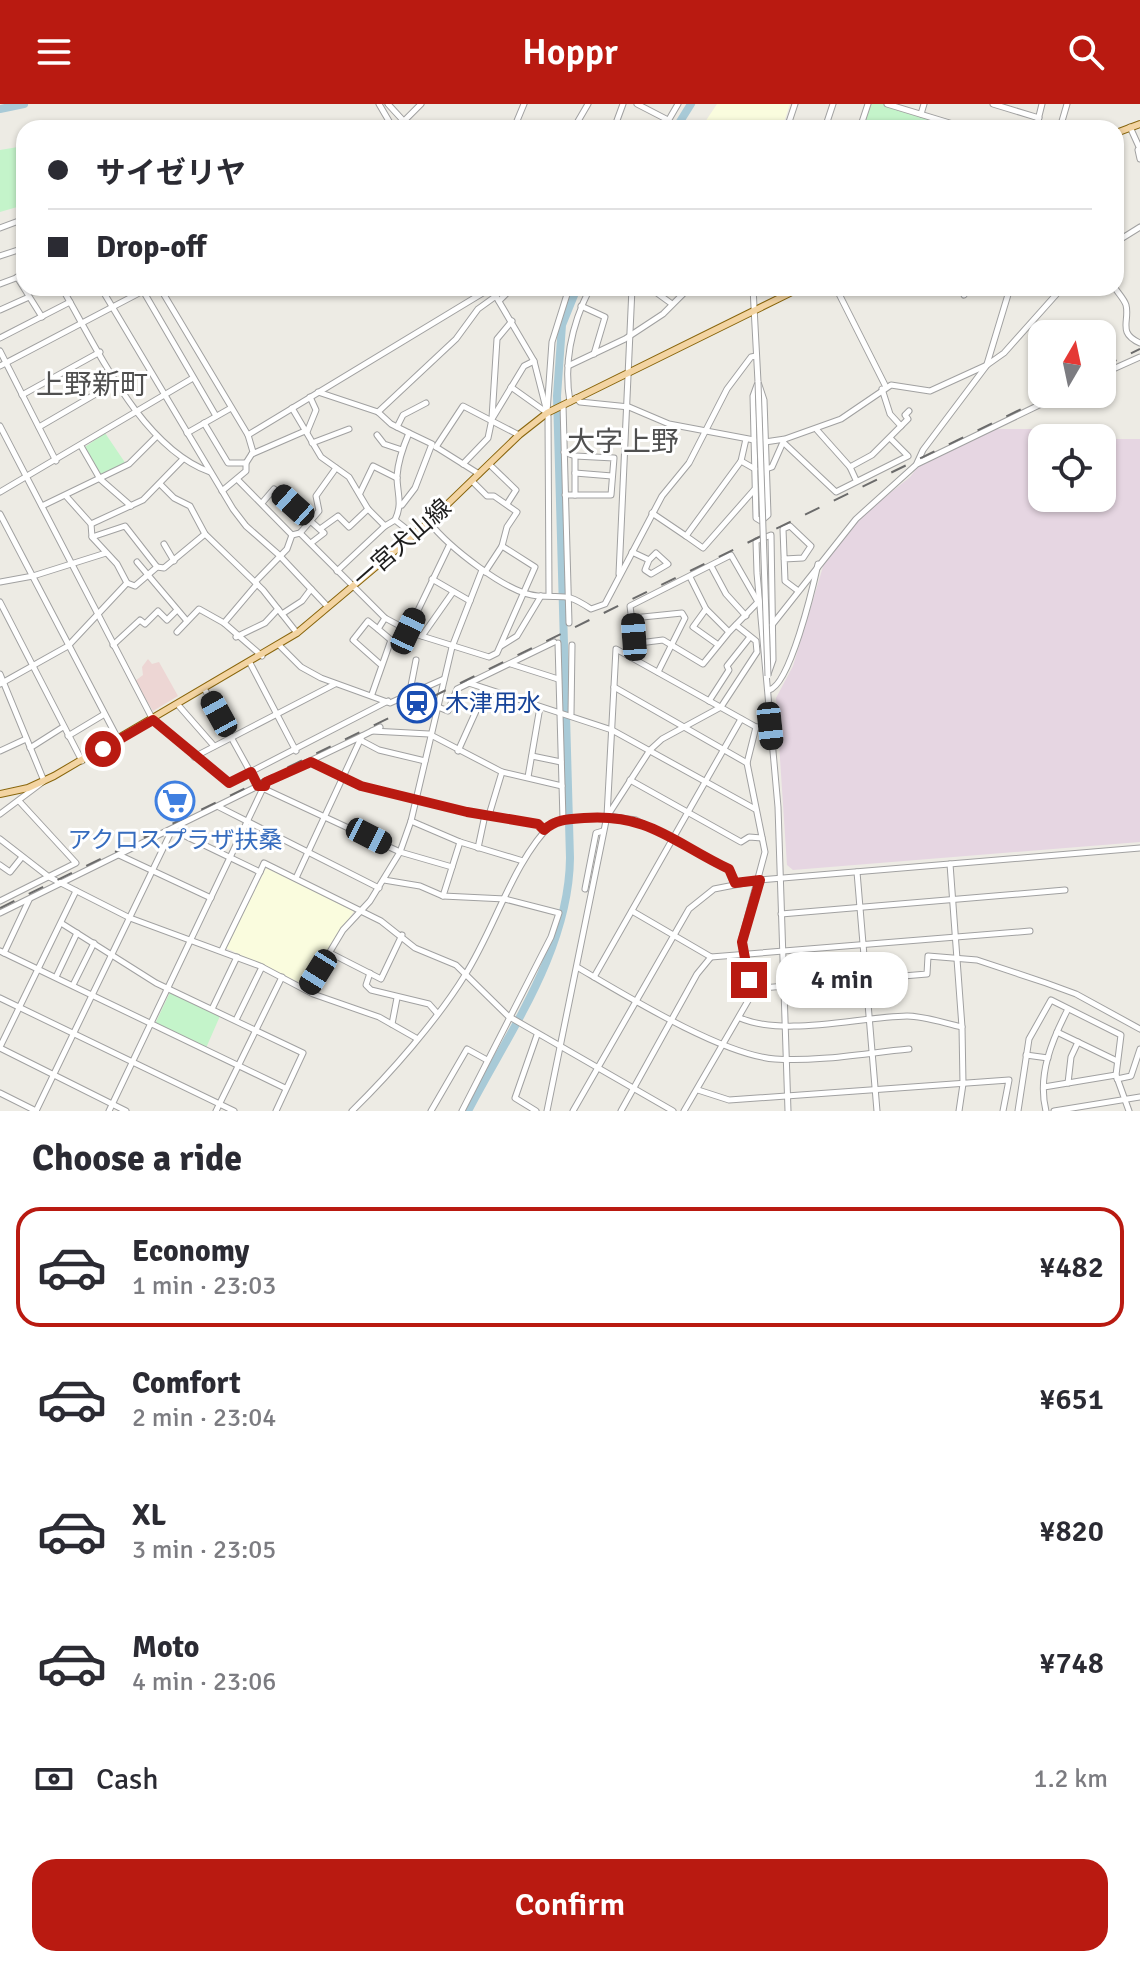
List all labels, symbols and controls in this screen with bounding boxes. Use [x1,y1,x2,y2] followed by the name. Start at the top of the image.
[32,30,76,74] icon: menu
[522,30,618,75] text: Hoppr
[1064,30,1108,74] icon: search
[96,155,246,192] text: サイゼリヤ
[96,229,206,266] text: Drop-off
[1028,320,1116,408] north arrow
[1028,320,1116,512] map controls
[36,368,148,402] district label: 上野新町
[1028,424,1116,512] button: locate
[567,425,679,459] district label: 大字上野
[267,480,319,530] car
[347,492,457,594] street label: 一宮犬山線
[387,604,429,658] car
[620,612,648,662] car
[396,682,438,724] station icon: 木津用水
[197,687,241,741] car
[445,688,541,718] place label: 木津用水
[756,701,784,751] car
[85,731,121,767] route start
[154,780,196,822] supermarket icon: アクロスプラザ扶桑
[342,814,396,858] car
[68,825,282,855] place label: アクロスプラザ扶桑
[295,945,341,999] car
[777,952,909,1008] callout: 4 min
[731,962,767,998] route end
[811,964,873,996] text: 4 min
[32,1136,242,1181] text: Choose a ride
[36,1231,108,1303] icon: car
[132,1233,249,1270] text: Economy
[1039,1249,1104,1286] text: ¥482
[132,1270,276,1302] text: 1 min · 23:03
[36,1363,108,1435] icon: car
[132,1365,241,1402] text: Comfort
[1039,1381,1104,1418] text: ¥651
[132,1402,276,1434] text: 2 min · 23:04
[36,1495,108,1567] icon: car
[132,1497,166,1534] text: XL
[1039,1513,1104,1550] text: ¥820
[132,1534,276,1566] text: 3 min · 23:05
[36,1627,108,1699] icon: car
[132,1629,199,1666] text: Moto
[1039,1645,1104,1682] text: ¥748
[132,1666,276,1698] text: 4 min · 23:06
[32,1757,76,1801] icon: cash
[96,1761,159,1798] text: Cash
[1034,1763,1108,1795] text: 1.2 km
[32,1859,1108,1951] button: Confirm

